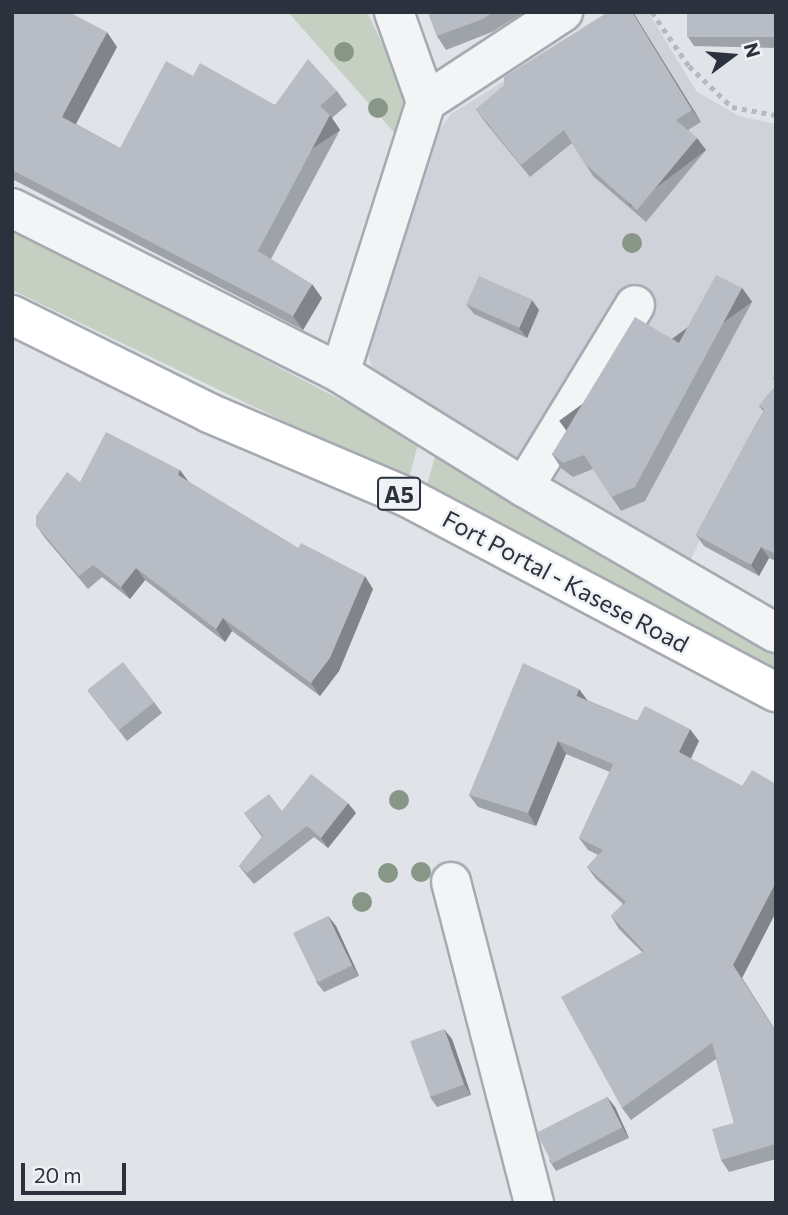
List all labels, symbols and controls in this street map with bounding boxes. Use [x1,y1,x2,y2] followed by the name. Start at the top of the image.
[697,21,767,91] north arrow
[740,40,766,60] text: N
[376,474,422,514] road number: A5
[438,504,694,658] street label: Fort Portal - Kasese Road
[24,1148,130,1192] scale bar
[34,1162,82,1187] text: 20 m

